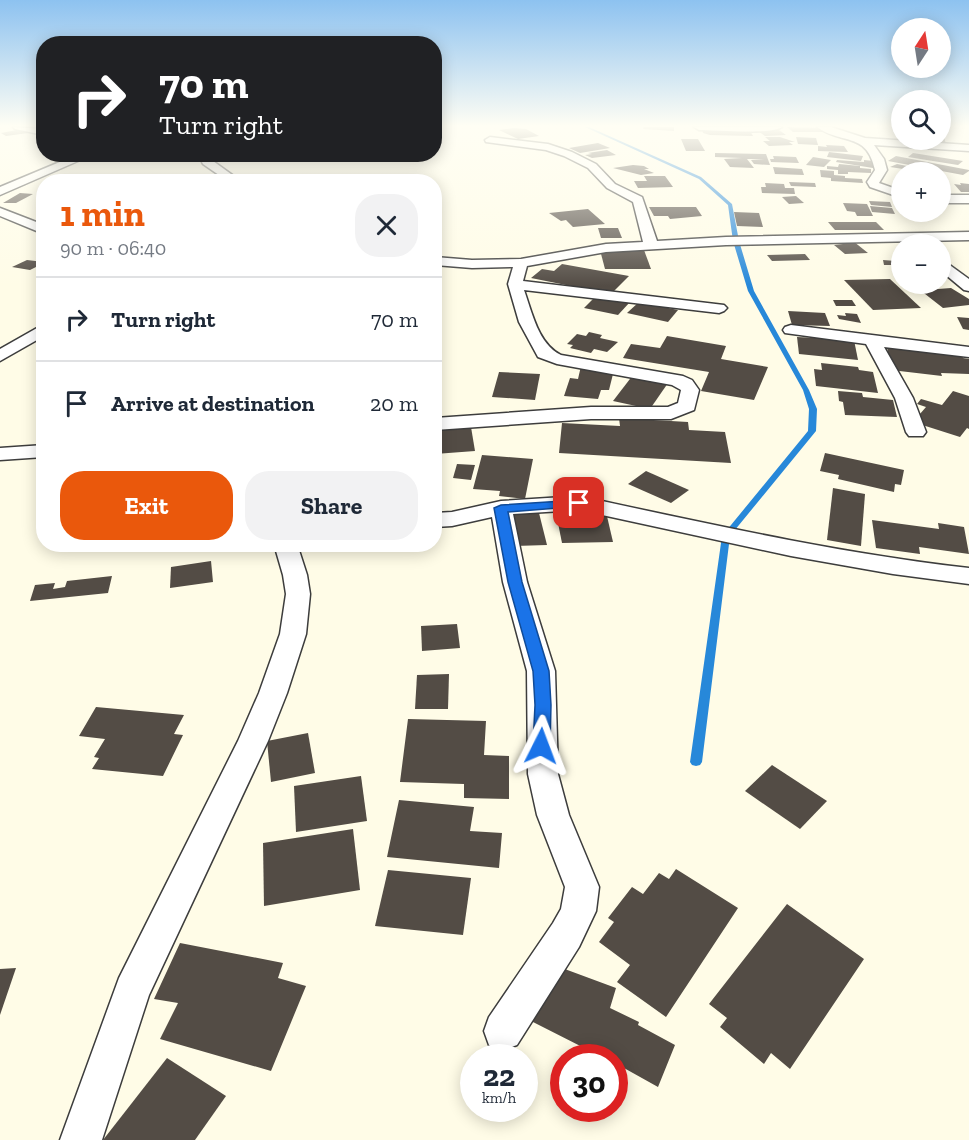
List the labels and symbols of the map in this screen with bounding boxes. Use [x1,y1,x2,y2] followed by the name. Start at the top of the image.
[891,18,951,78] north arrow
[553,477,604,528] pin
[509,714,573,778] position arrow
[550,1044,628,1122] speed limit sign: 30

